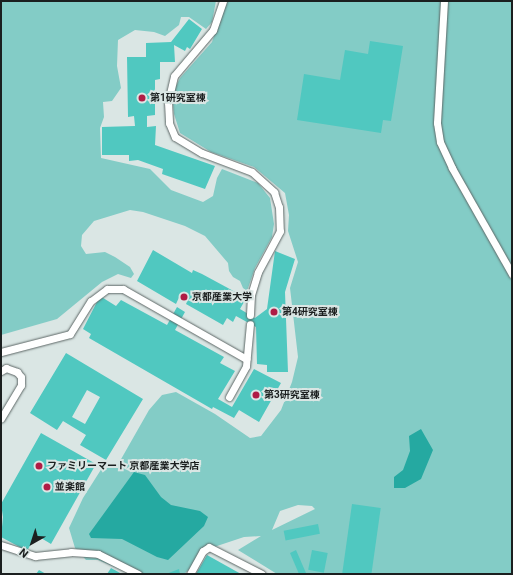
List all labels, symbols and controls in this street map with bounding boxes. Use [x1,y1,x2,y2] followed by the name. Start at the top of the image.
[150,92,206,104] place label: 第1研究室棟
[137,93,147,103] marker: 第1研究室棟
[192,291,252,303] place label: 京都産業大学
[179,292,189,302] marker: 京都産業大学
[282,306,338,318] place label: 第4研究室棟
[269,307,279,317] marker: 第4研究室棟
[264,389,320,401] place label: 第3研究室棟
[251,390,261,400] marker: 第3研究室棟
[47,460,199,472] place label: ファミリーマート 京都産業大学店
[34,461,44,471] marker: ファミリーマート 京都産業大学店
[55,481,85,493] place label: 並楽館
[42,482,52,492] marker: 並楽館
[12,523,52,563] north arrow
[17,545,31,560] text: N

